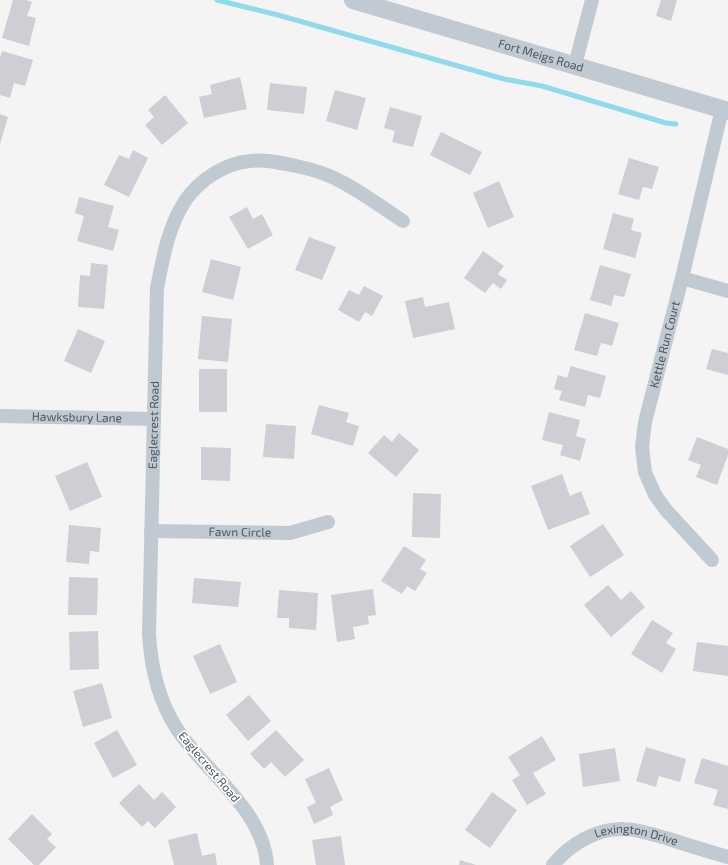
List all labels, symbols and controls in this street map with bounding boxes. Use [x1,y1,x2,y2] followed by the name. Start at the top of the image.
[497,35,586,74] street label: Fort Meigs Road
[646,299,682,389] street label: Kettle Run Court
[145,381,161,469] street label: Eaglecrest Road
[32,409,122,424] street label: Hawksbury Lane
[209,524,271,539] street label: Fawn Circle
[176,728,243,805] street label: Eaglecrest Road
[592,821,680,848] street label: Lexington Drive

